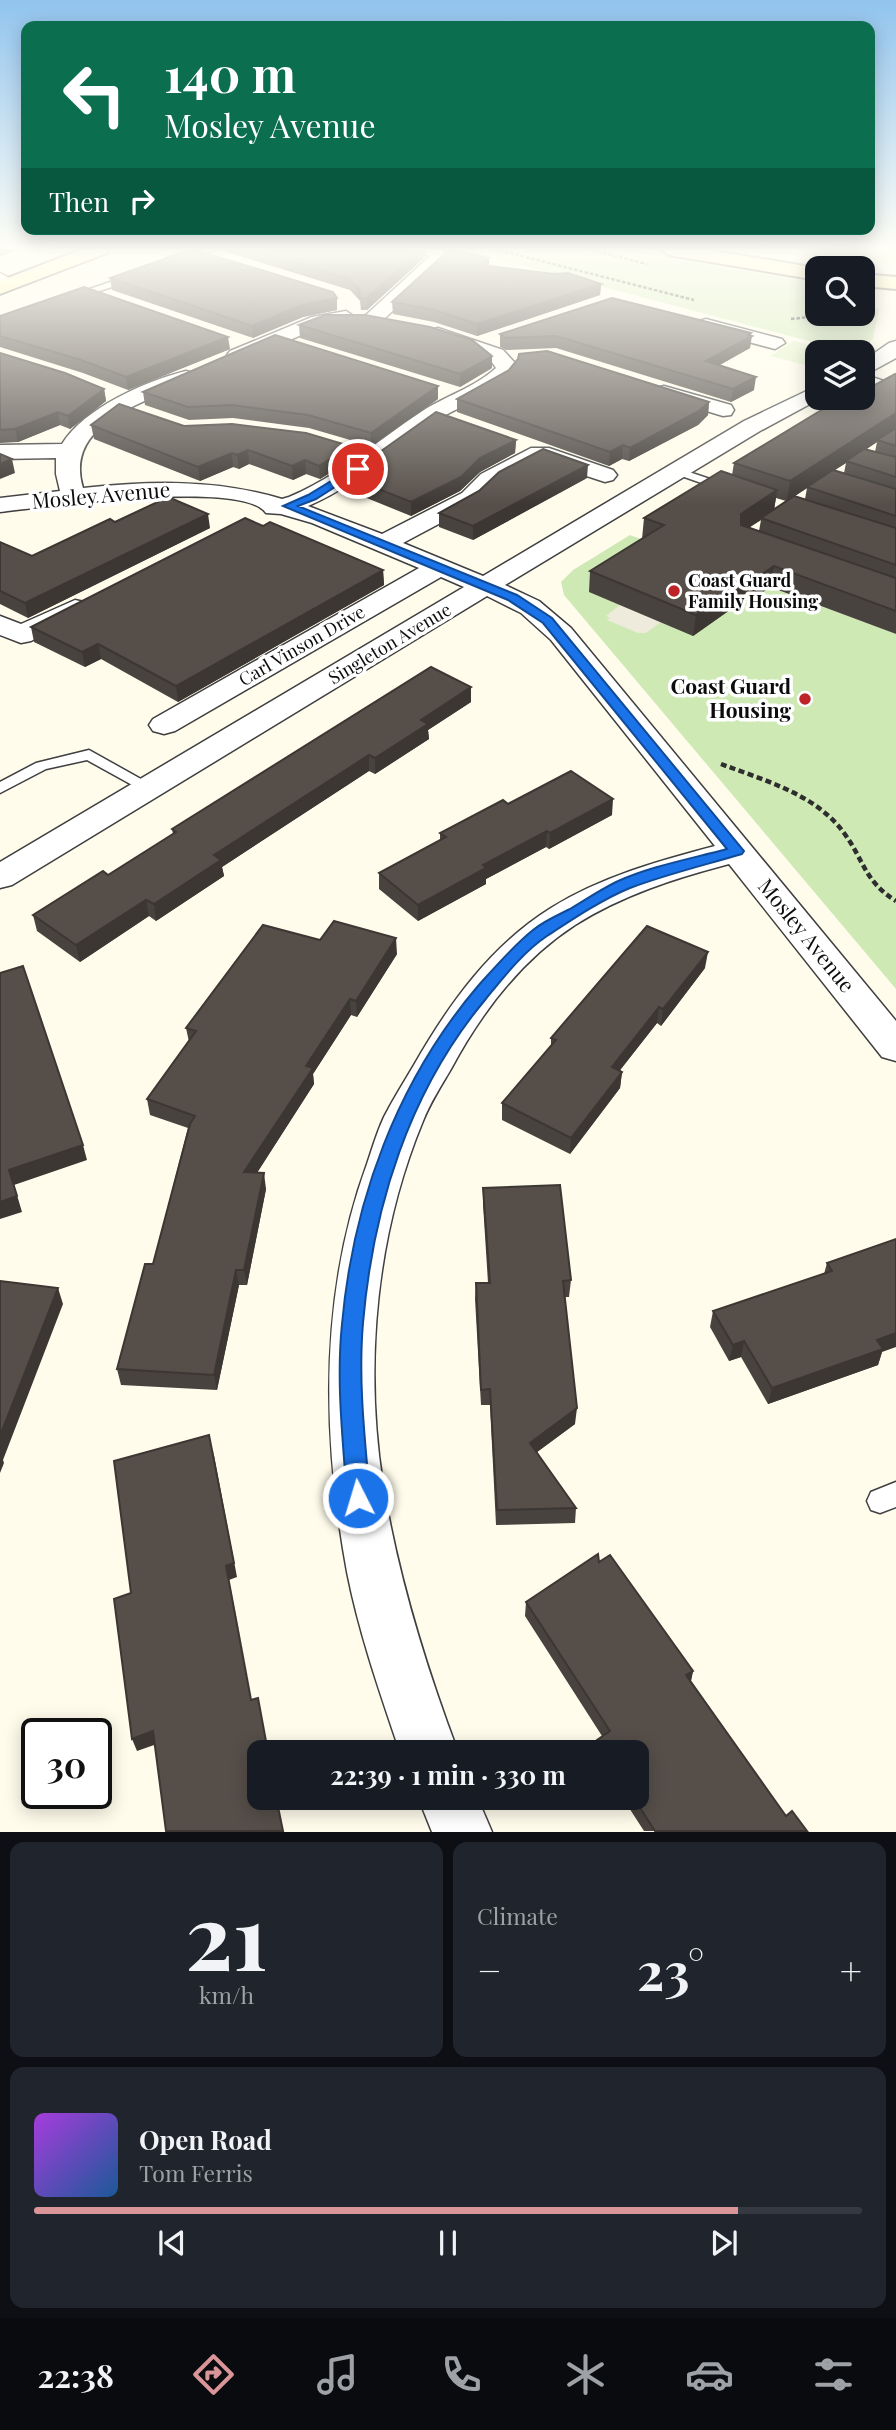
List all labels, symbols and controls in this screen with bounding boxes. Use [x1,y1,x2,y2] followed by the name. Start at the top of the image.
[164,40,296,105] text: 140 m
[49,49,140,140] icon: left
[164,103,376,146] text: Mosley Avenue
[123,182,161,220] icon: right
[49,184,109,219] text: Then
[805,256,875,410] map controls
[805,256,875,326] button: search
[805,340,875,410] button: layers
[328,439,388,499] pin
[339,450,377,488] icon: arrive
[30,474,171,514] street label: Mosley Avenue
[688,568,818,613] place label: Coast Guard Family Housing
[666,583,682,599] marker: Coast Guard Family Housing
[324,597,455,689] street label: Singleton Avenue
[234,599,369,691] street label: Carl Vinson Drive
[670,671,791,723] place label: Coast Guard Housing
[797,691,813,707] marker: Coast Guard Housing
[753,872,862,998] street label: Mosley Avenue
[321,1461,395,1535] position arrow
[21,1718,112,1809] speed limit sign: 30
[330,1757,566,1792] text: 22:39 · 1 min · 330 m
[185,1873,268,1994] text: 21
[477,1900,558,1931] text: Climate
[637,1935,704,2004] text: 23°
[477,1944,502,1995] text: −
[840,1944,862,1995] text: +
[199,1979,254,2010] text: km/h
[139,2122,272,2157] text: Open Road
[139,2157,253,2188] text: Tom Ferris
[153,2224,191,2262] icon: previous
[429,2224,467,2262] icon: pause
[705,2224,743,2262] icon: next
[189,2350,238,2399] icon: directions
[313,2350,362,2399] icon: music
[437,2350,486,2399] icon: phone
[561,2350,610,2399] icon: climate
[685,2350,734,2399] icon: car
[809,2350,858,2399] icon: filters
[38,2353,114,2396] text: 22:38

